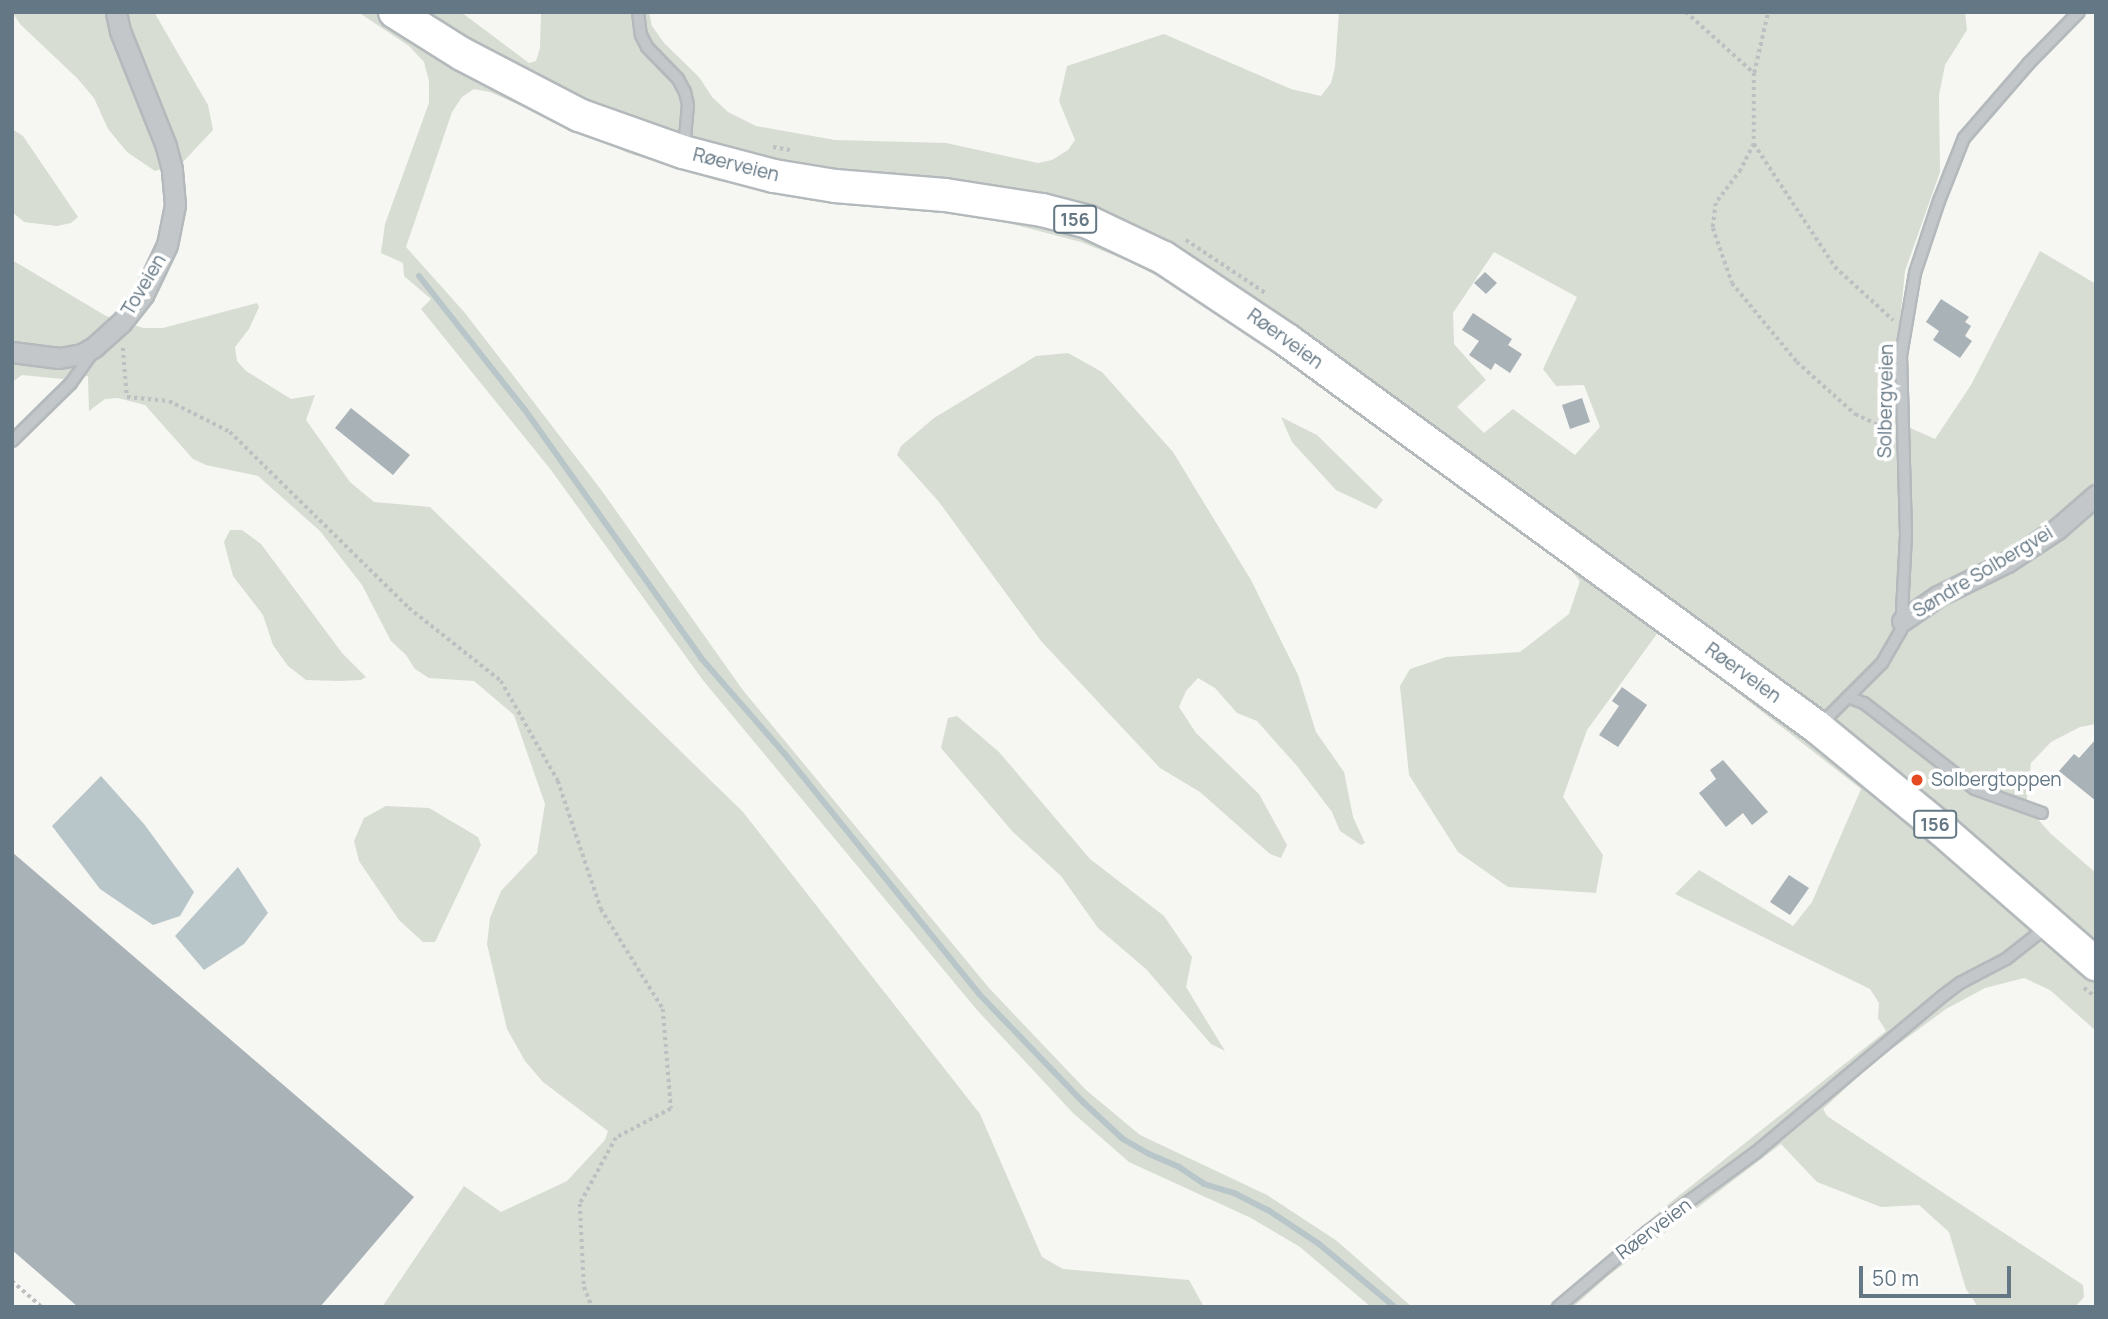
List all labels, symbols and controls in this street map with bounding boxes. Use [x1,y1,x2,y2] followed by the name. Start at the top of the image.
[691,143,781,187] street label: Røerveien
[1052,204,1098,233] road number: 156
[117,250,171,320] street label: Toveien
[1243,304,1327,374] street label: Røerveien
[1874,344,1898,458] street label: Solbergveien
[1909,521,2057,623] street label: Søndre Solbergvei
[1701,638,1785,708] street label: Røerveien
[1931,769,2062,791] place label: Solbergtoppen
[1909,772,1925,788] marker: Solbergtoppen
[1912,810,1958,838] road number: 156
[1612,1193,1696,1265] street label: Røerveien
[1863,1252,2015,1296] scale bar
[1872,1264,1919,1292] text: 50 m

